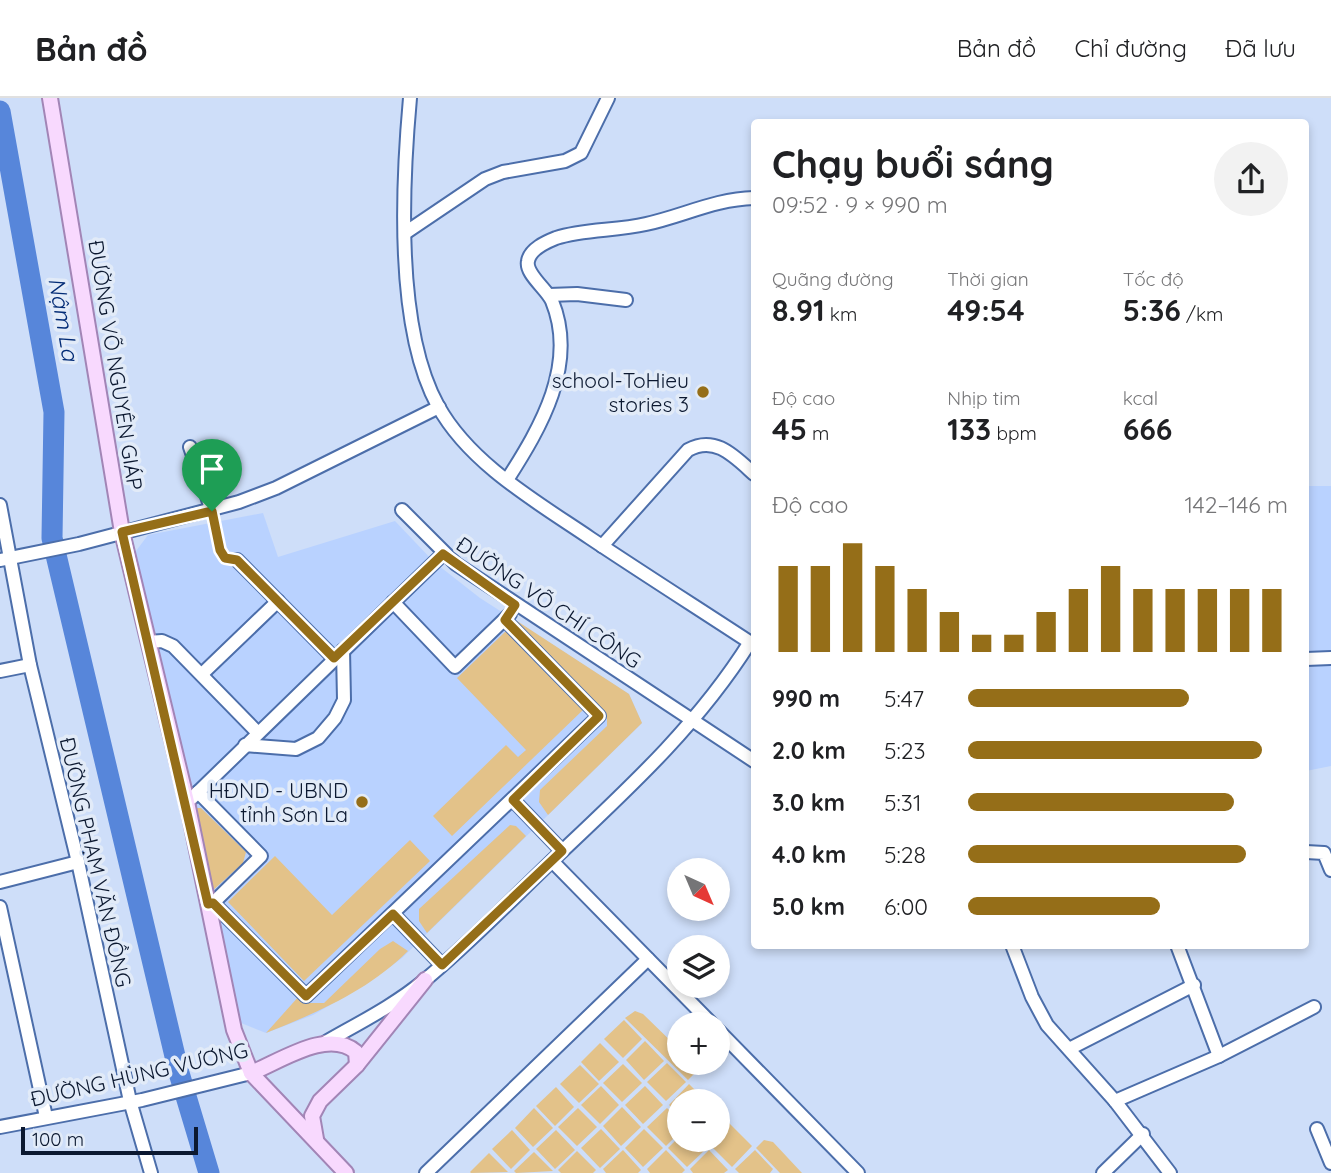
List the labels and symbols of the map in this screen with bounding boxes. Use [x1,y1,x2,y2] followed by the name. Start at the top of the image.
[83,238,149,492] street label: ĐƯỜNG VÕ NGUYÊN GIÁP
[42,275,86,364] water label: Nậm La
[552,367,689,417] place label: school-ToHieu stories 3
[695,384,711,400] marker: school-ToHieu stories 3
[182,439,242,511] pin
[452,531,646,673] street label: ĐƯỜNG VÕ CHÍ CÔNG
[55,734,137,990] street label: ĐƯỜNG PHẠM VĂN ĐỒNG
[209,777,348,827] place label: HĐND - UBND tỉnh Sơn La
[354,794,370,810] marker: HĐND - UBND tỉnh Sơn La
[667,858,730,920] north arrow
[28,1036,250,1112] street label: ĐƯỜNG HÙNG VƯƠNG
[21,1124,198,1156] scale bar

